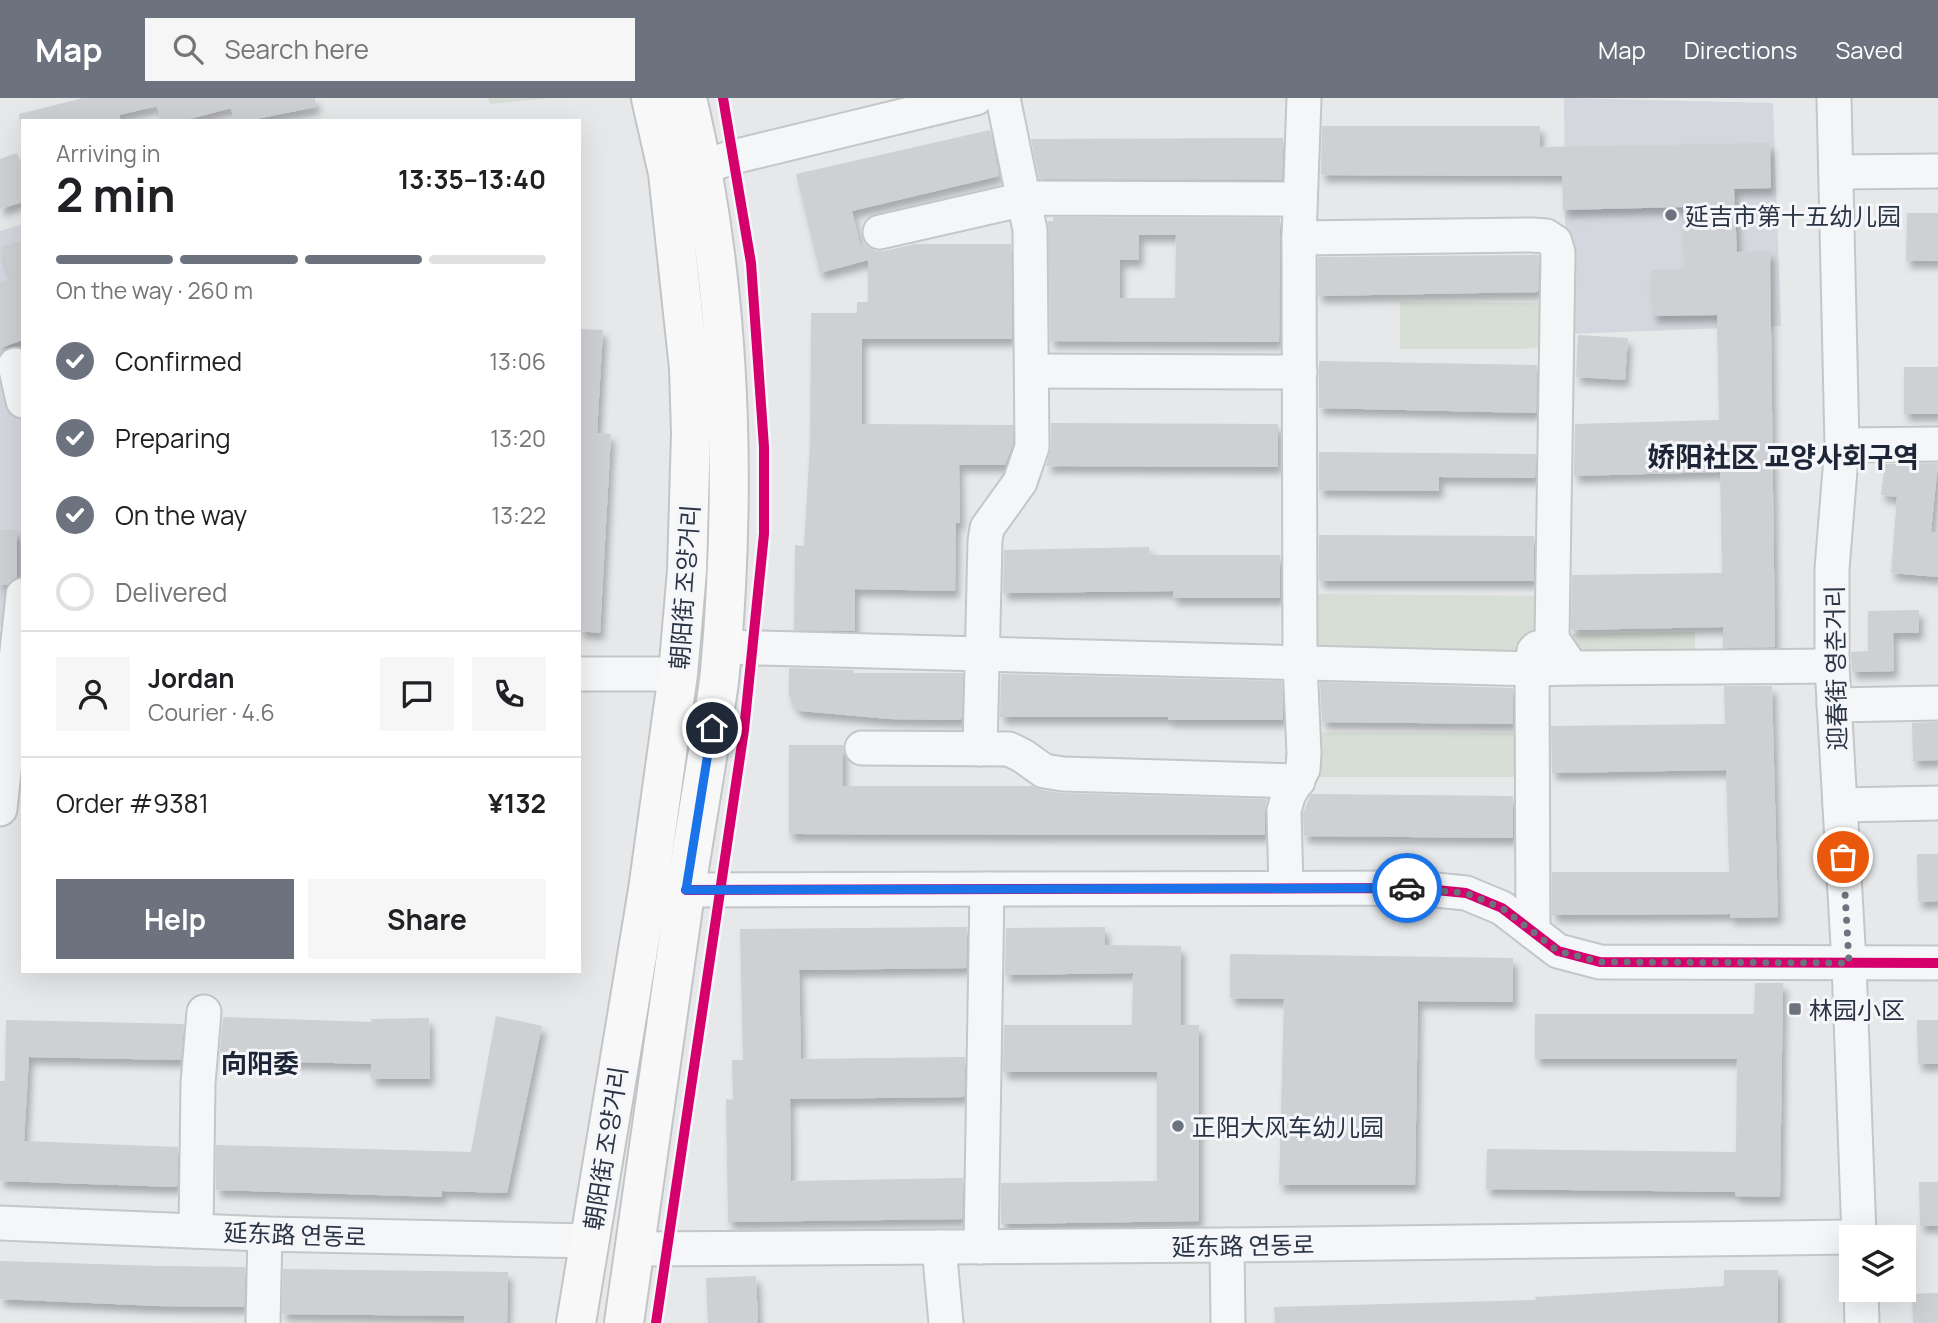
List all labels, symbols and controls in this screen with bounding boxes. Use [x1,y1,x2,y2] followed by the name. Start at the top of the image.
[145,18,635,81] search box
[35,27,103,72] text: Map
[169,30,207,68] icon: search
[225,31,369,67] text: Search here
[1598,33,1646,66] text: Map
[1684,33,1797,66] text: Directions
[1835,33,1903,66] text: Saved
[56,137,161,169] text: Arriving in
[398,161,546,197] text: 13:35–13:40
[56,163,176,226] text: 2 min
[1685,199,1901,232] place label: 延吉市第十五幼儿园
[1663,207,1679,223] marker: 延吉市第十五幼儿园
[56,274,253,306] text: On the way · 260 m
[56,342,94,380] icon: check
[115,343,242,379] text: Confirmed
[489,345,546,377] text: 13:06
[56,419,94,457] icon: check
[115,420,231,456] text: Preparing
[490,422,546,454] text: 13:20
[1647,437,1919,475] district label: 娇阳社区 교양사회구역
[56,496,94,534] icon: check
[115,497,247,533] text: On the way
[491,499,546,531] text: 13:22
[662,503,706,671] street label: 朝阳街 조양거리
[115,574,227,610] text: Delivered
[1817,585,1853,751] street label: 迎春街 영춘거리
[56,657,130,731] button: person
[380,657,454,731] button: chat
[472,657,546,731] button: phone
[148,660,234,696] text: Jordan
[148,696,275,728] text: Courier · 4.6
[682,698,742,758] pin
[693,709,731,747] icon: home
[56,785,209,821] text: Order #9381
[488,785,546,821] text: ¥132
[1813,827,1873,887] pin
[1824,838,1862,876] icon: bag
[1372,853,1442,923] courier
[1388,869,1426,907] icon: car
[56,879,294,959] button: Help
[308,879,546,959] button: Share
[1809,993,1905,1026] place label: 林园小区
[1787,1001,1803,1017] marker: 林园小区
[221,1045,299,1081] district label: 向阳委
[576,1064,634,1232] street label: 朝阳街 조양거리
[1192,1110,1384,1143] place label: 正阳大风车幼儿园
[1170,1118,1186,1134] marker: 正阳大风车幼儿园
[223,1215,367,1253] street label: 延东路 연동로
[1839,1225,1916,1302] map controls
[1839,1225,1916,1302] button: layers
[1171,1227,1315,1263] street label: 延东路 연동로

